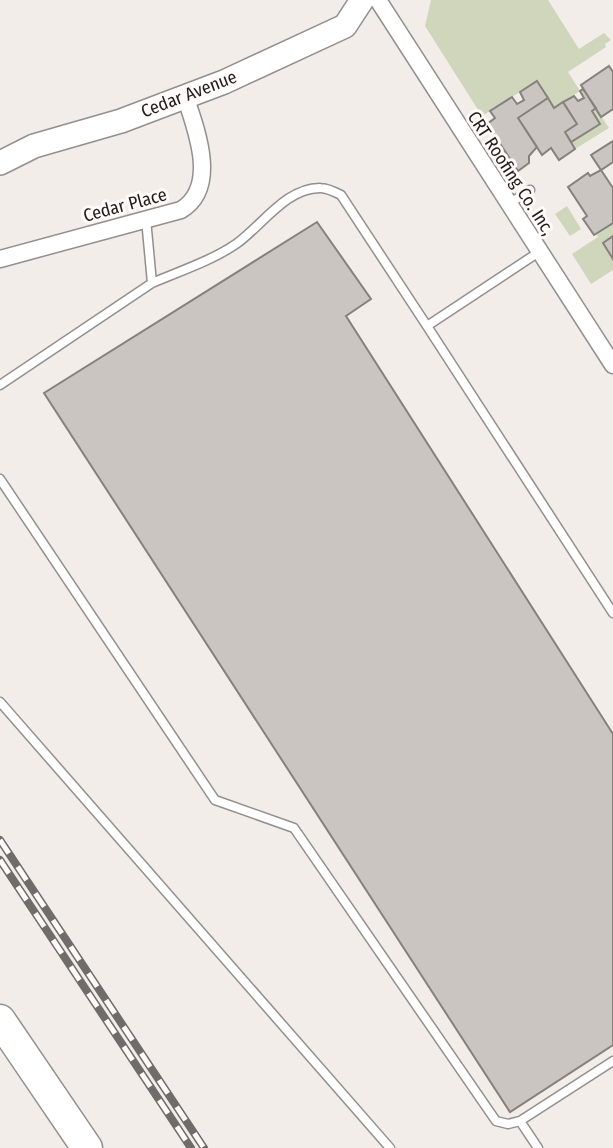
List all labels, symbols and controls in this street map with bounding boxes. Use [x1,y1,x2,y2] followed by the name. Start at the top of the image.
[138,66,240,122] street label: Cedar Avenue
[463,107,559,239] street label: CRT Roofing Co. Inc,
[81,183,169,227] street label: Cedar Place

